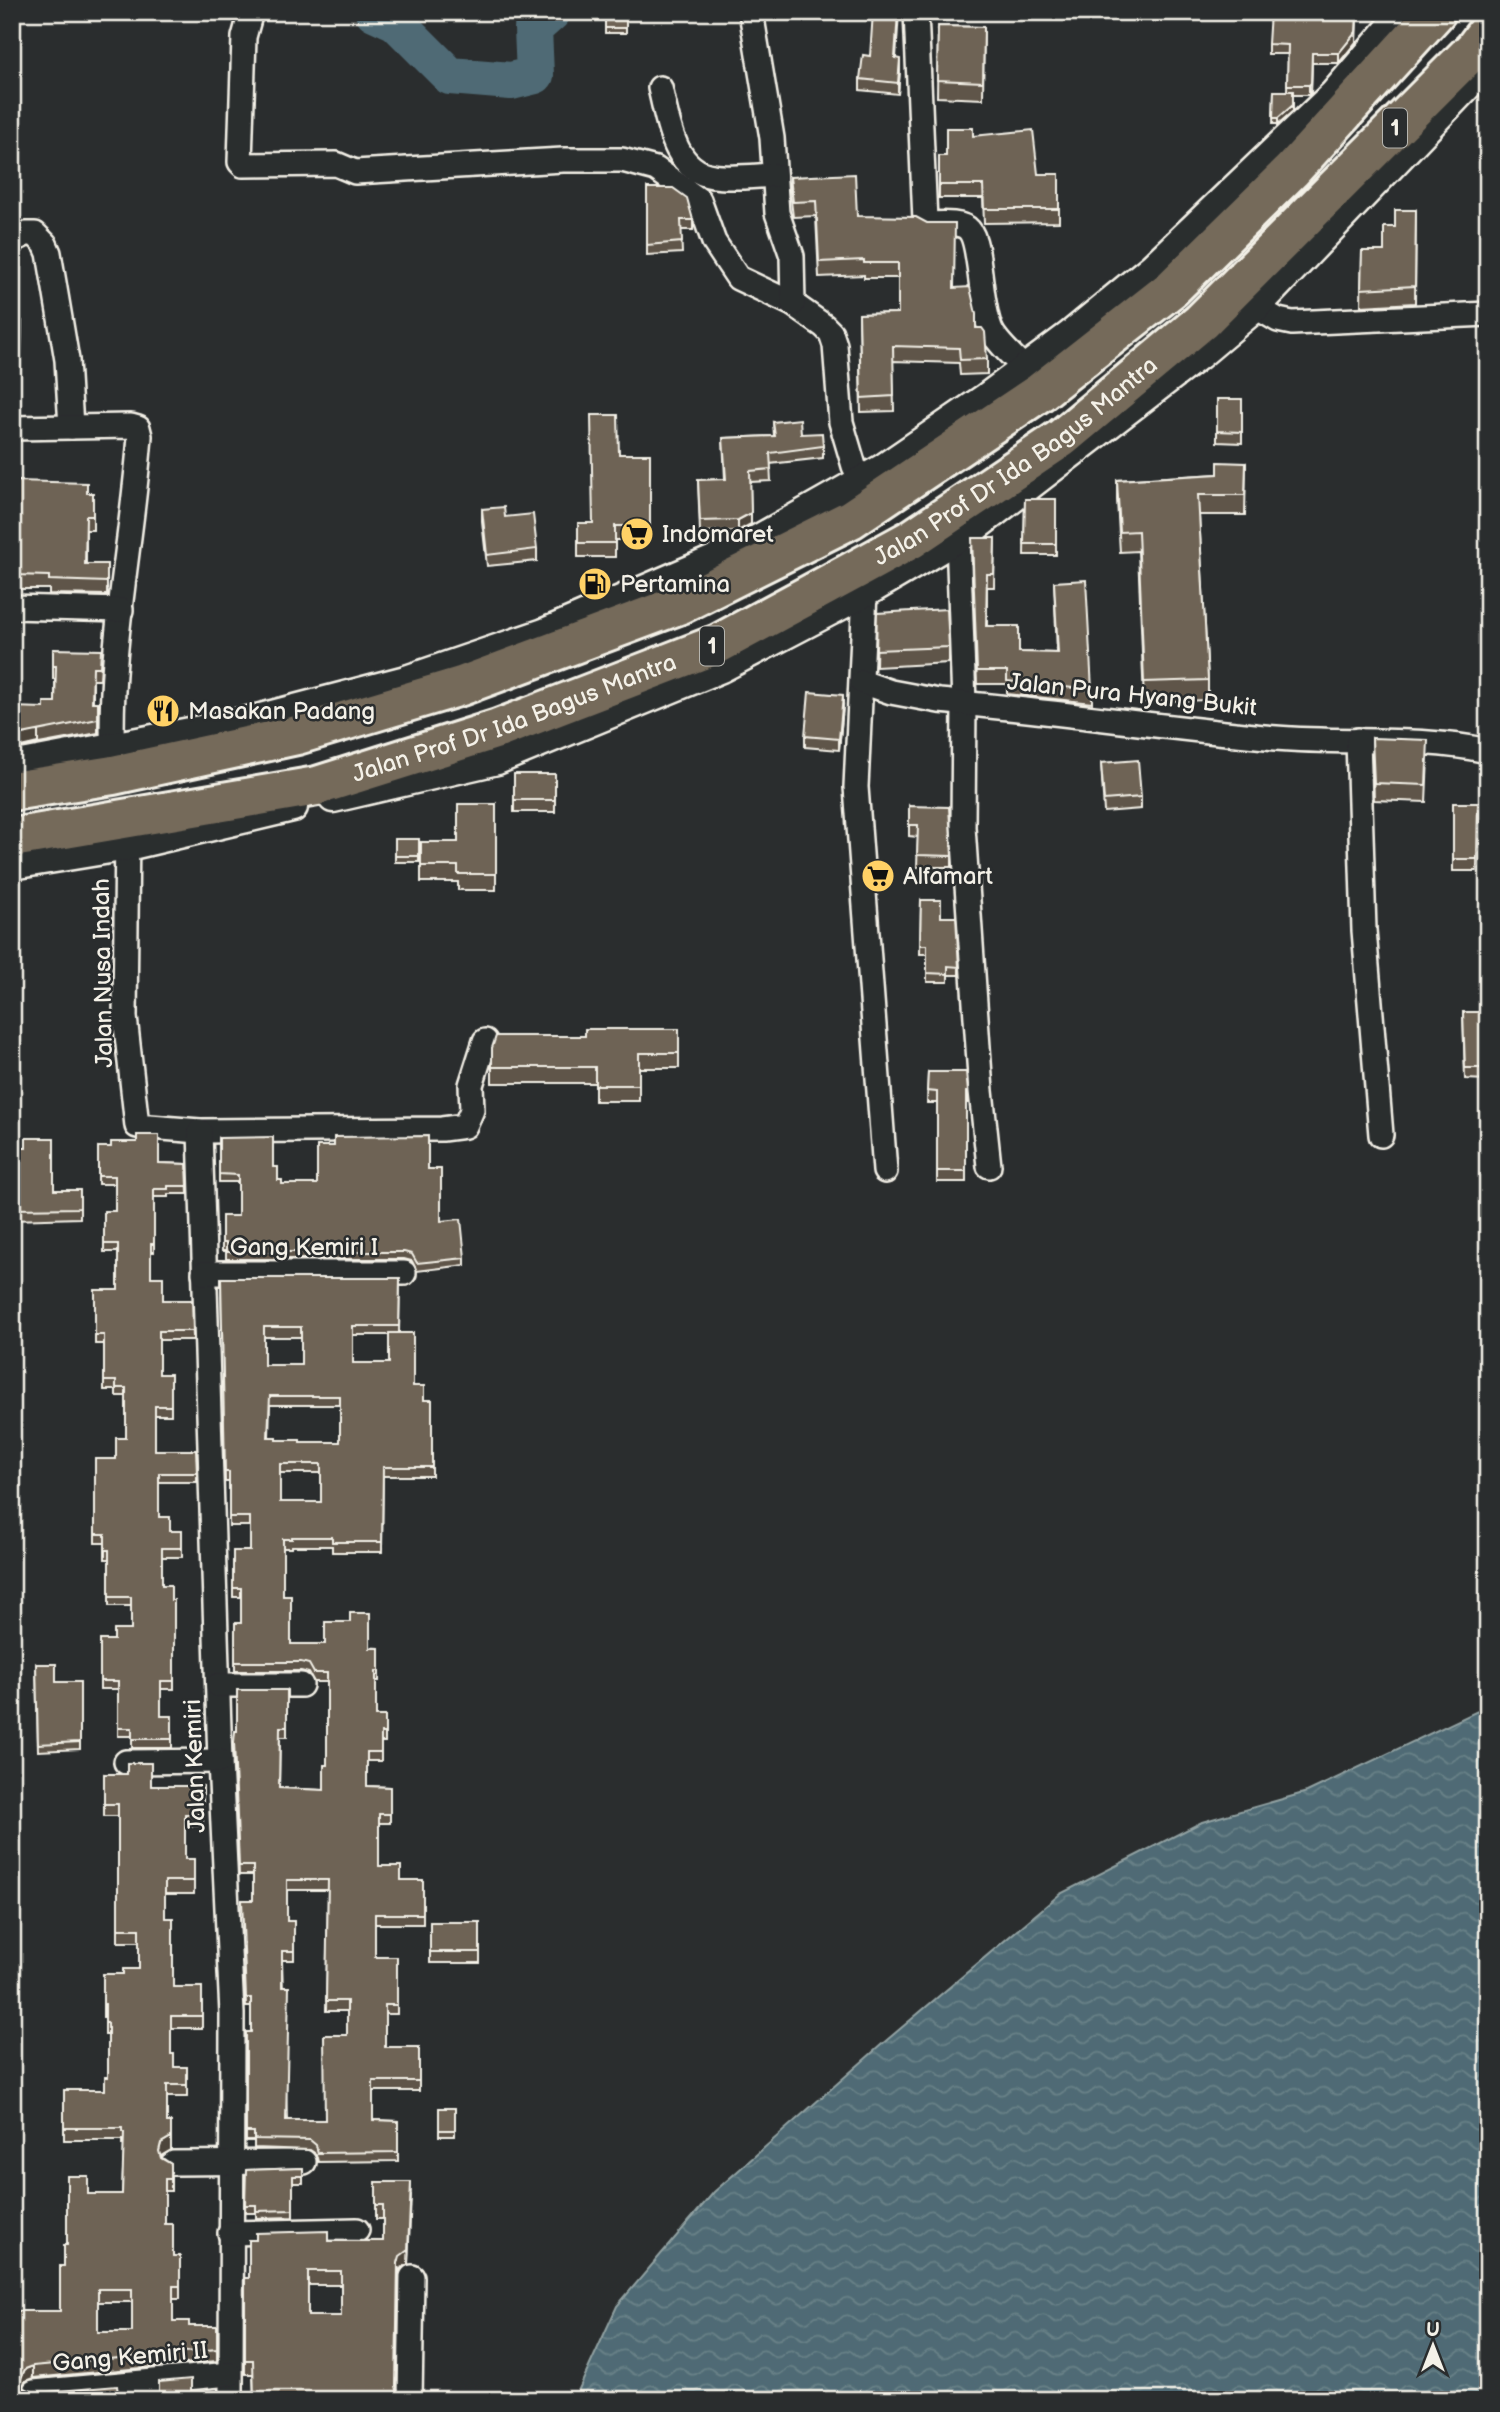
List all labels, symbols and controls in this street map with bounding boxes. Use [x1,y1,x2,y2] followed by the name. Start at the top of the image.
[1383,108,1407,148] road number: 1
[869,350,1163,572] street label: Jalan Prof Dr Ida Bagus Mantra
[618,515,656,553] supermarket icon: Indomaret
[662,520,774,549] place label: Indomaret
[576,565,614,603] fuel station icon: Pertamina
[620,570,730,599] place label: Pertamina
[700,626,724,666] road number: 1
[349,647,680,789] street label: Jalan Prof Dr Ida Bagus Mantra
[1006,667,1259,723] street label: Jalan Pura Hyang Bukit
[144,692,182,730] restaurant icon: Masakan Padang
[188,697,375,726] place label: Masakan Padang
[859,857,897,895] supermarket icon: Alfamart
[903,862,993,891] place label: Alfamart
[87,878,119,1068] street label: Jalan Nusa Indah
[230,1233,378,1262] street label: Gang Kemiri I
[178,1699,212,1833] street label: Jalan Kemiri
[1398,2310,1468,2380] north arrow
[1426,2319,1440,2342] text: U
[51,2336,209,2378] street label: Gang Kemiri II

